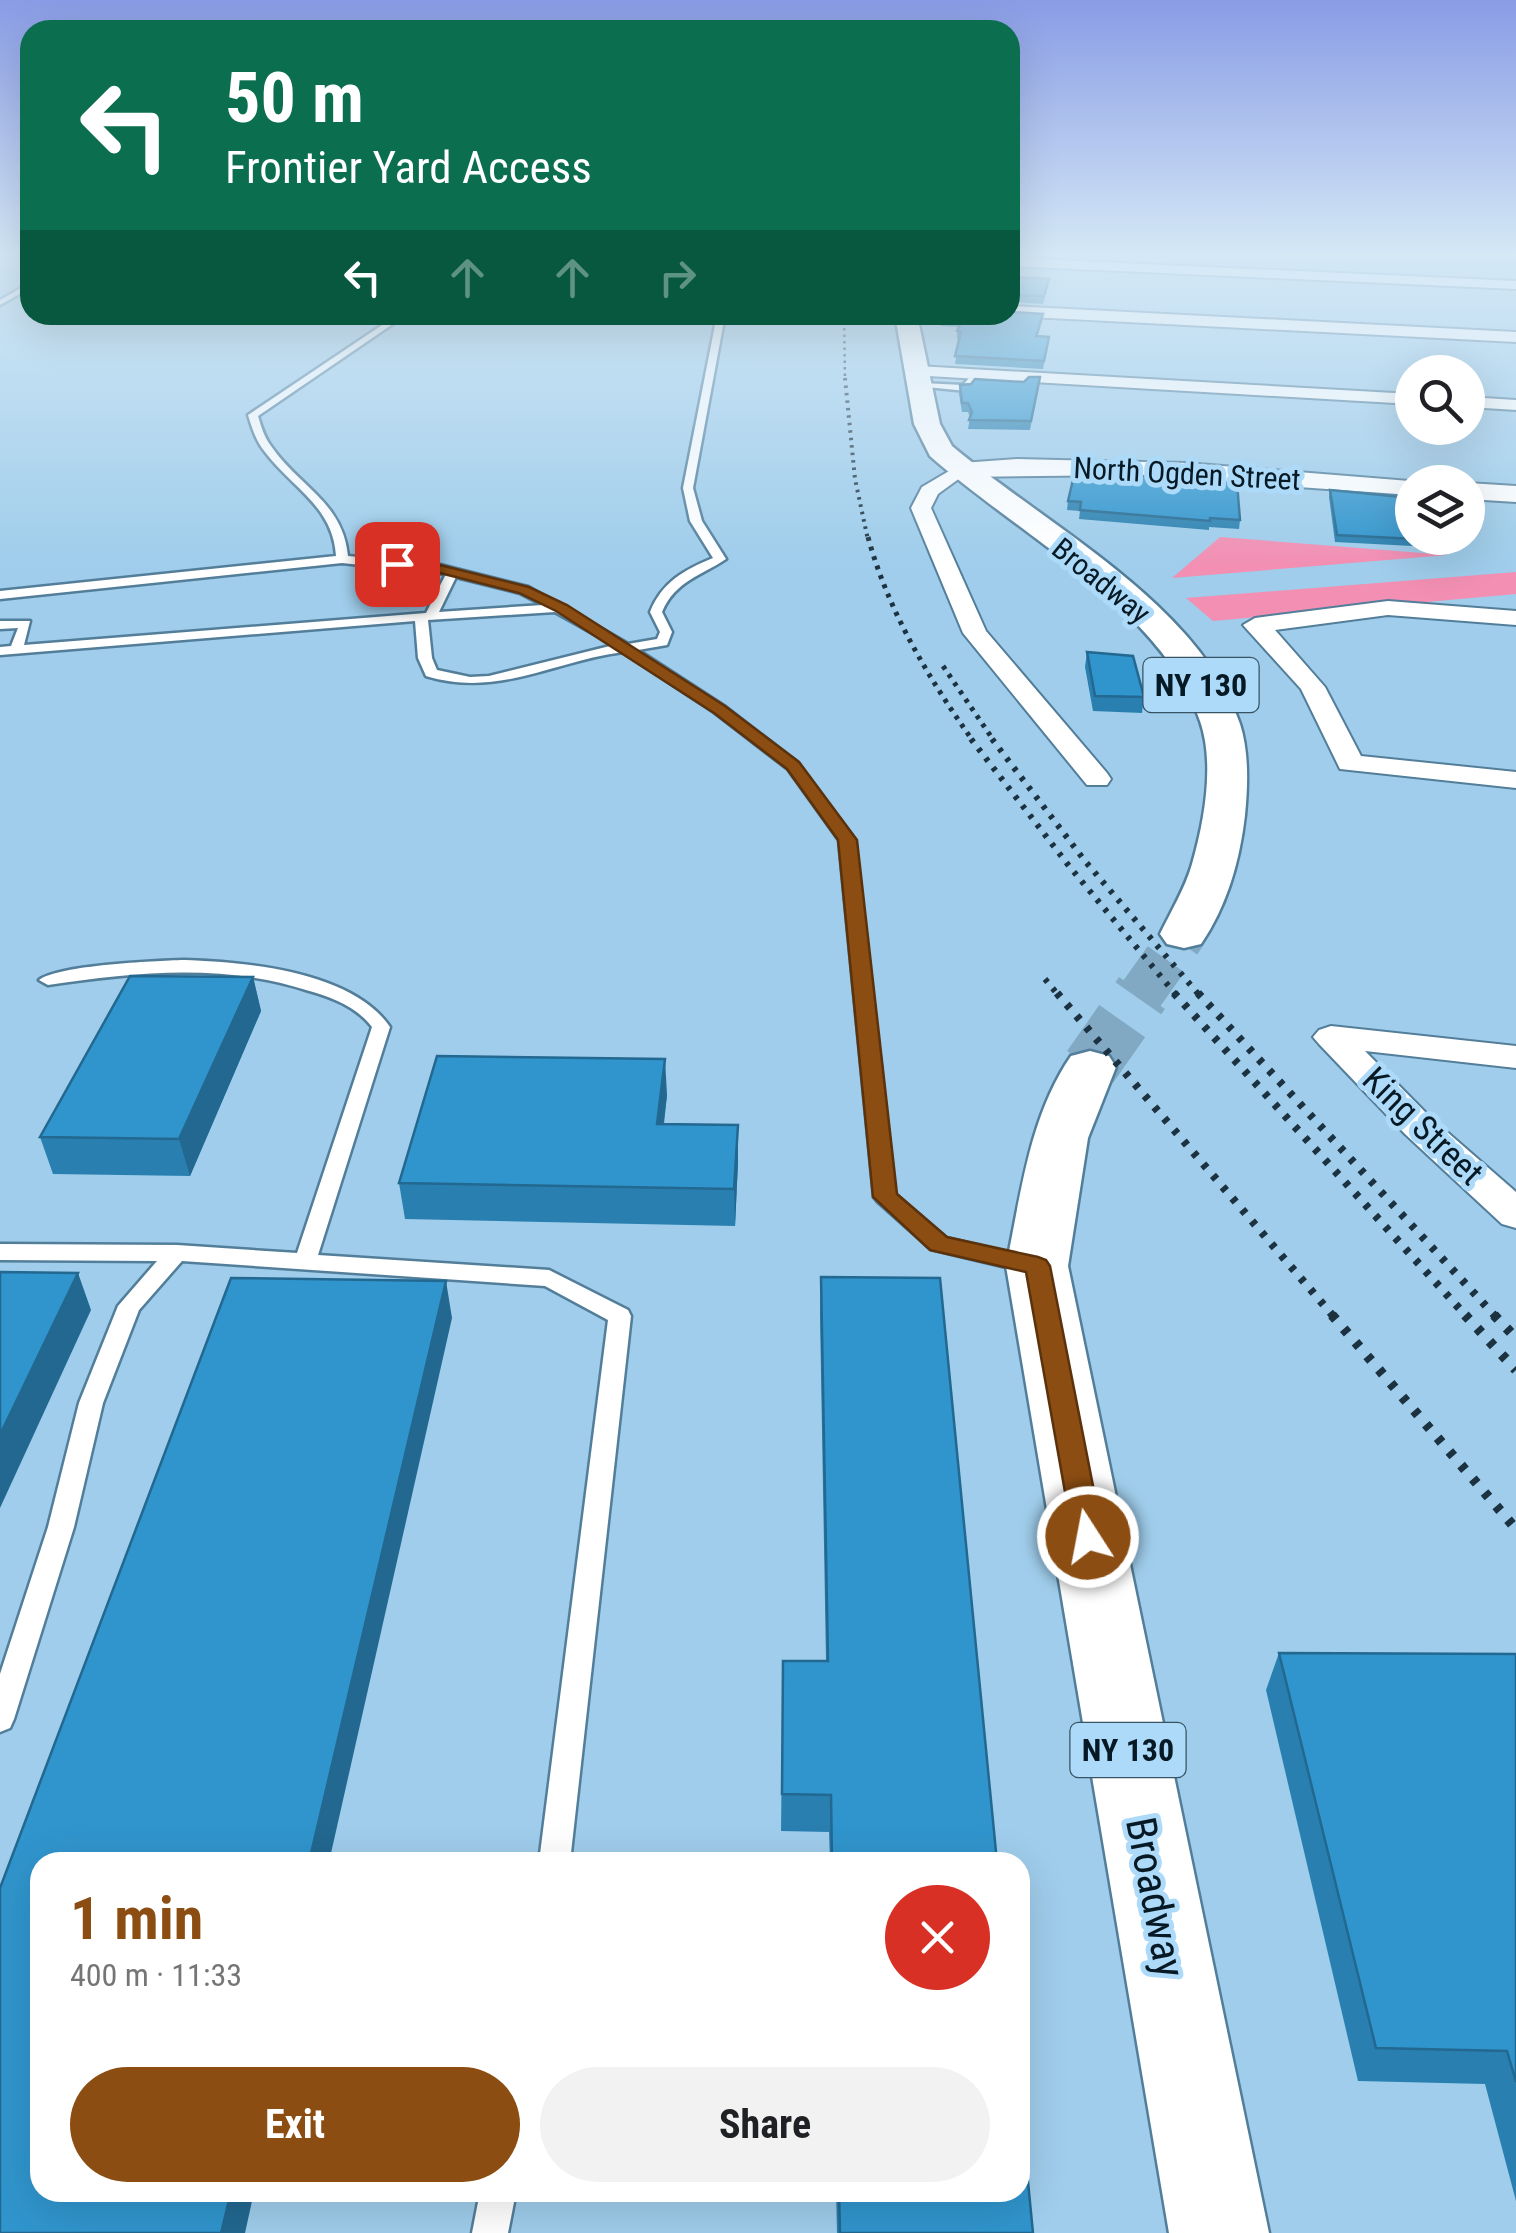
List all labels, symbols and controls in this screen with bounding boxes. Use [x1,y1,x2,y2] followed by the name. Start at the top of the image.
[225,57,364,139] text: 50 m
[60,60,190,190] icon: left
[225,141,592,194] text: Frontier Yard Access
[335,250,390,305] icon: left
[440,250,495,305] icon: ahead
[545,250,600,305] icon: ahead
[650,250,705,305] icon: right
[1395,355,1485,555] map controls
[1395,355,1485,445] button: search
[1073,450,1301,497] street label: North Ogden Street
[1395,465,1485,555] button: layers
[355,522,440,607] pin
[1045,531,1157,631] street label: Broadway
[370,537,425,592] icon: arrive
[1144,658,1258,712] road number: NY 130
[1354,1059,1491,1194] street label: King Street
[1036,1485,1140,1589] position arrow
[1070,1723,1186,1777] road number: NY 130
[1116,1813,1195,1981] street label: Broadway
[70,1883,203,1954] text: 1 min
[885,1885,990,1990] button: close
[70,1956,242,1994] text: 400 m · 11:33
[70,2067,520,2182] button: Exit
[540,2067,990,2182] button: Share

